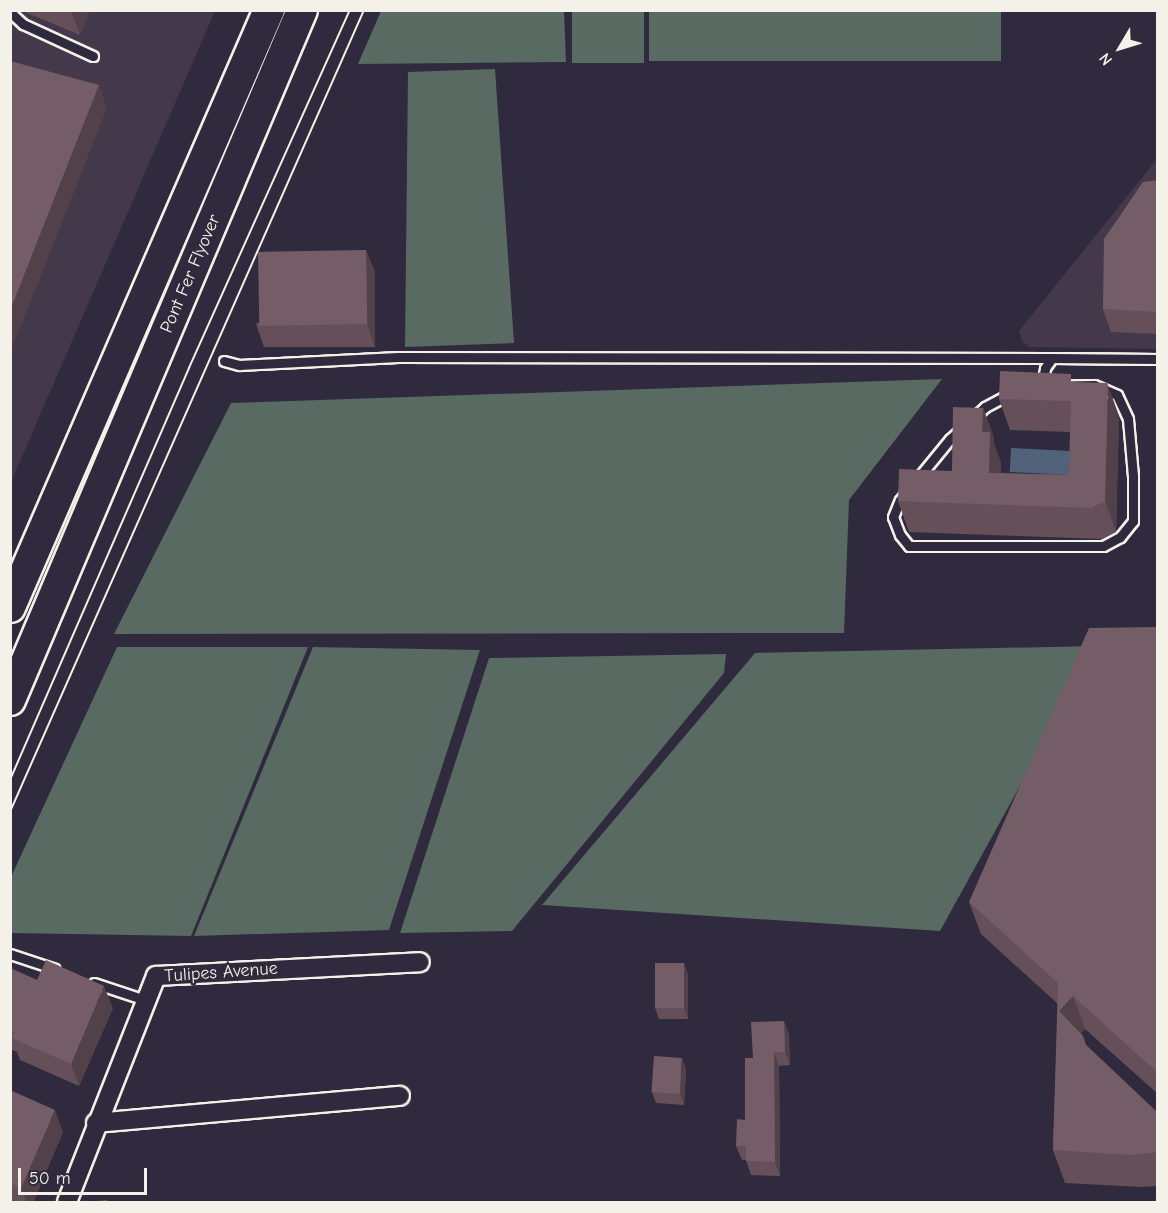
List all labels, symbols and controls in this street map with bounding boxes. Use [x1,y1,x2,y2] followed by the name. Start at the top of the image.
[1090,18,1150,78] north arrow
[1096,49,1116,69] text: N
[156,212,226,336] street label: Pont Fer Flyover
[164,958,278,988] street label: Tulipes Avenue
[21,1156,150,1194] scale bar
[29,1168,71,1189] text: 50 m

